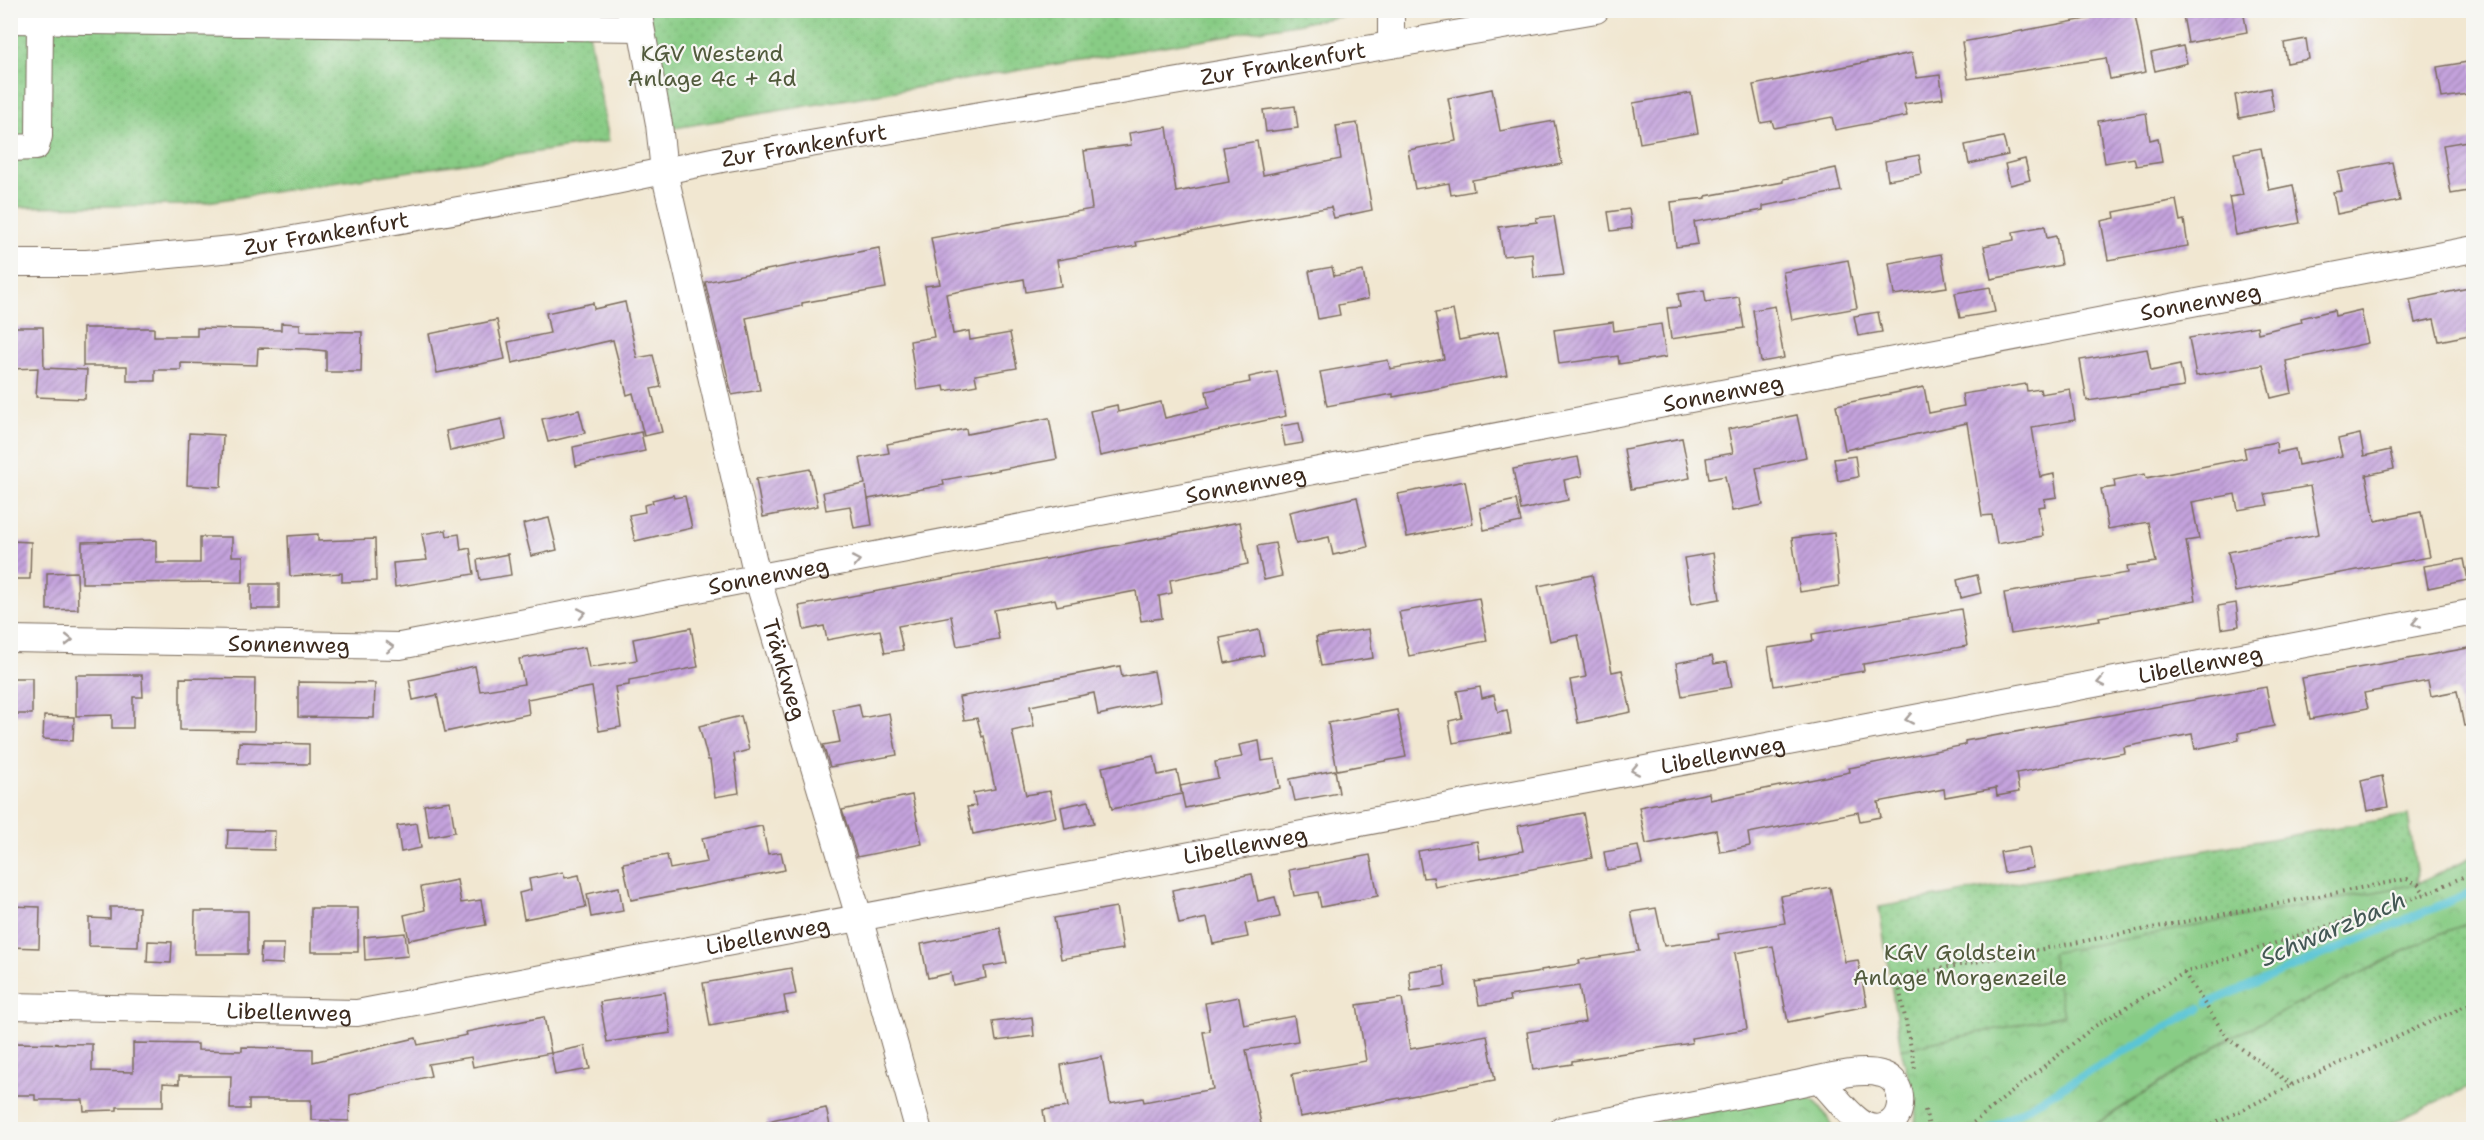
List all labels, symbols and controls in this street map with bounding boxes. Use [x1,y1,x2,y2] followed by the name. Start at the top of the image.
[1198,35,1368,92] street label: Zur Frankenfurt
[628,39,796,93] park label: KGV Westend Anlage 4c + 4d
[719,117,889,173] street label: Zur Frankenfurt
[241,204,411,262] street label: Zur Frankenfurt
[2138,276,2263,327] street label: Sonnenweg
[1660,367,1786,418] street label: Sonnenweg
[1183,458,1308,510] street label: Sonnenweg
[706,550,831,601] street label: Sonnenweg
[851,555,861,568] one-way arrow
[576,607,586,620] one-way arrow
[756,615,814,724] street label: Tränkweg
[2411,616,2421,629] one-way arrow
[228,628,350,660] street label: Sonnenweg
[64,634,73,647] one-way arrow
[2136,638,2265,690] street label: Libellenweg
[385,640,394,653] one-way arrow
[2096,675,2106,688] one-way arrow
[1904,712,1914,724] one-way arrow
[1658,728,1787,780] street label: Libellenweg
[1630,763,1640,776] one-way arrow
[1181,819,1310,871] street label: Libellenweg
[2255,884,2411,974] water label: Schwarzbach
[703,909,832,961] street label: Libellenweg
[1853,938,2067,992] park label: KGV Goldstein Anlage Morgenzeile
[226,996,352,1027] street label: Libellenweg

